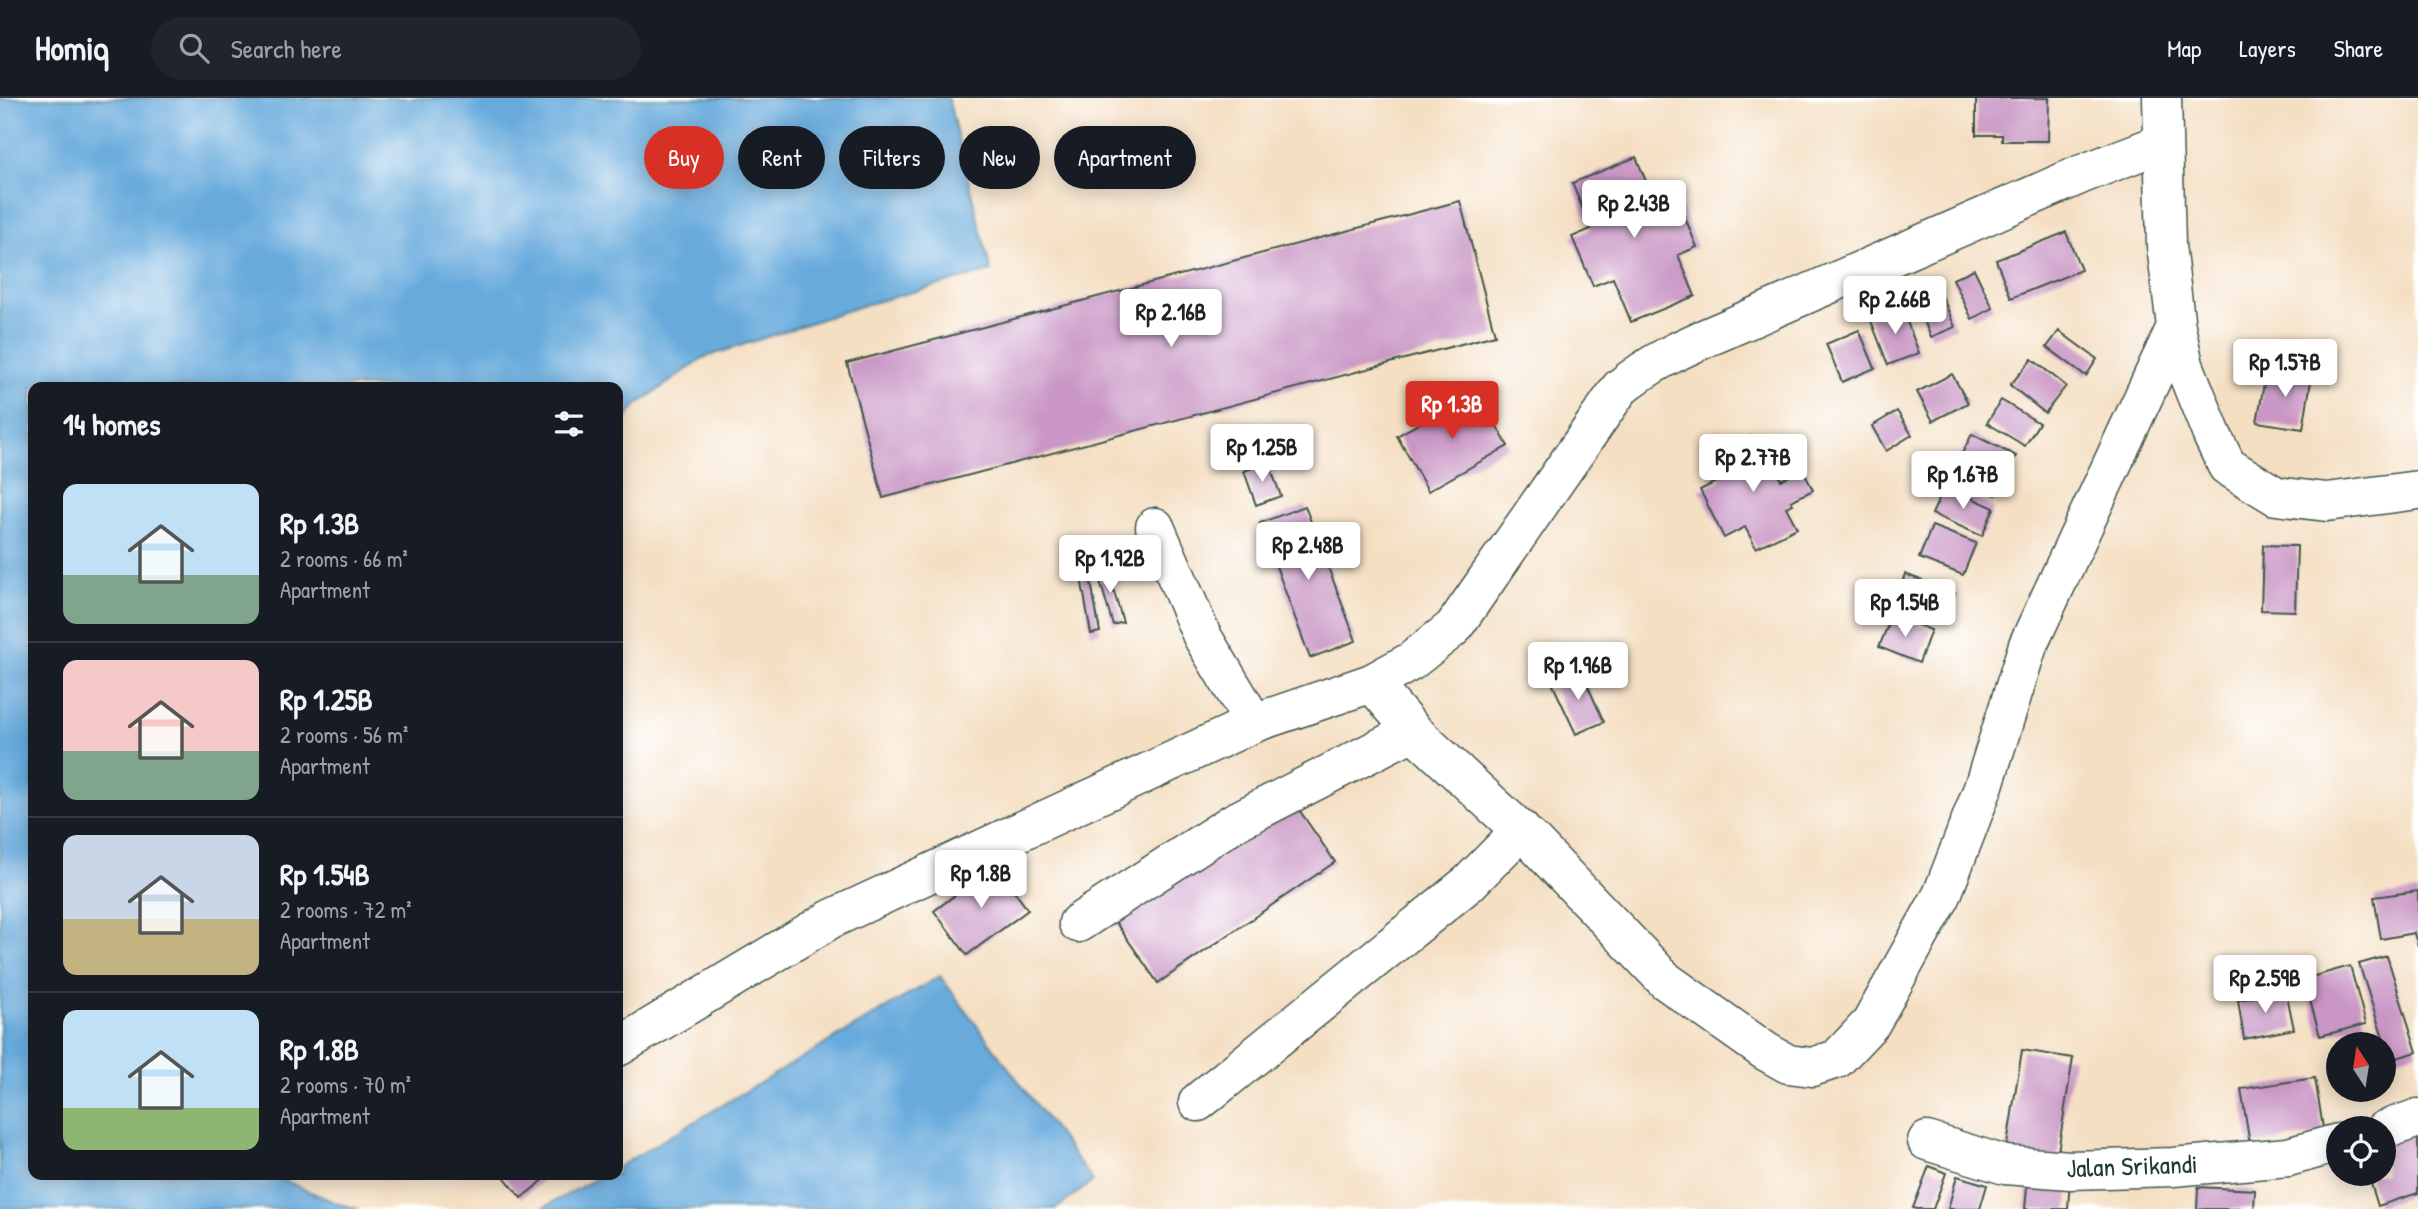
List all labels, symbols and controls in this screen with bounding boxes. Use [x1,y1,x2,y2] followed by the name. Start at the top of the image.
[151,17,641,80] search box
[35,26,109,70] text: Homiq
[175,29,213,67] icon: search
[231,31,342,66] text: Search here
[2167,32,2201,64] text: Map
[2239,32,2296,64] text: Layers
[2334,32,2383,64] text: Share
[644,126,724,189] chip: Buy
[738,126,825,189] chip: Rent
[839,126,945,189] chip: Filters
[959,126,1040,189] chip: New
[1054,126,1196,189] chip: Apartment
[1562,180,1706,240] pin: Rp 2.43B
[1598,187,1670,218] text: Rp 2.43B
[1823,276,1967,336] pin: Rp 2.66B
[1859,283,1931,314] text: Rp 2.66B
[1099,289,1243,349] pin: Rp 2.16B
[1136,296,1206,327] text: Rp 2.16B
[2213,340,2357,399] pin: Rp 1.57B
[2249,346,2321,377] text: Rp 1.57B
[1387,382,1517,441] pin: Rp 1.3B
[1422,388,1482,419] text: Rp 1.3B
[63,404,161,444] text: 14 homes
[550,405,588,443] icon: filters
[1190,424,1334,484] pin: Rp 1.25B
[1226,431,1298,462] text: Rp 1.25B
[1681,434,1825,494] pin: Rp 2.77B
[1715,441,1791,472] text: Rp 2.77B
[1891,452,2035,511] pin: Rp 1.67B
[1927,458,1999,489] text: Rp 1.67B
[280,503,359,543] text: Rp 1.3B
[119,512,203,596] icon: home
[1236,522,1380,582] pin: Rp 2.48B
[1272,529,1344,560] text: Rp 2.48B
[1038,536,1182,595] pin: Rp 1.92B
[1075,542,1145,573] text: Rp 1.92B
[280,543,408,574] text: 2 rooms · 66 m²
[280,574,370,605] text: Apartment
[1833,580,1977,639] pin: Rp 1.54B
[1871,586,1939,617] text: Rp 1.54B
[1506,642,1650,702] pin: Rp 1.96B
[1544,649,1612,680] text: Rp 1.96B
[280,679,373,719] text: Rp 1.25B
[119,688,203,772] icon: home
[280,719,408,750] text: 2 rooms · 56 m²
[280,750,370,781] text: Apartment
[916,850,1046,910] pin: Rp 1.8B
[280,854,370,894] text: Rp 1.54B
[951,857,1011,888] text: Rp 1.8B
[119,863,203,947] icon: home
[280,894,412,925] text: 2 rooms · 72 m²
[280,925,370,956] text: Apartment
[2193,956,2337,1015] pin: Rp 2.59B
[2229,962,2301,993] text: Rp 2.59B
[280,1029,359,1069] text: Rp 1.8B
[2326,1032,2396,1102] north arrow
[2326,1032,2396,1186] map controls
[119,1038,203,1122] icon: home
[280,1069,411,1100] text: 2 rooms · 70 m²
[280,1100,370,1131] text: Apartment
[2326,1116,2396,1186] button: locate
[2066,1146,2198,1185] street label: Jalan Srikandi

